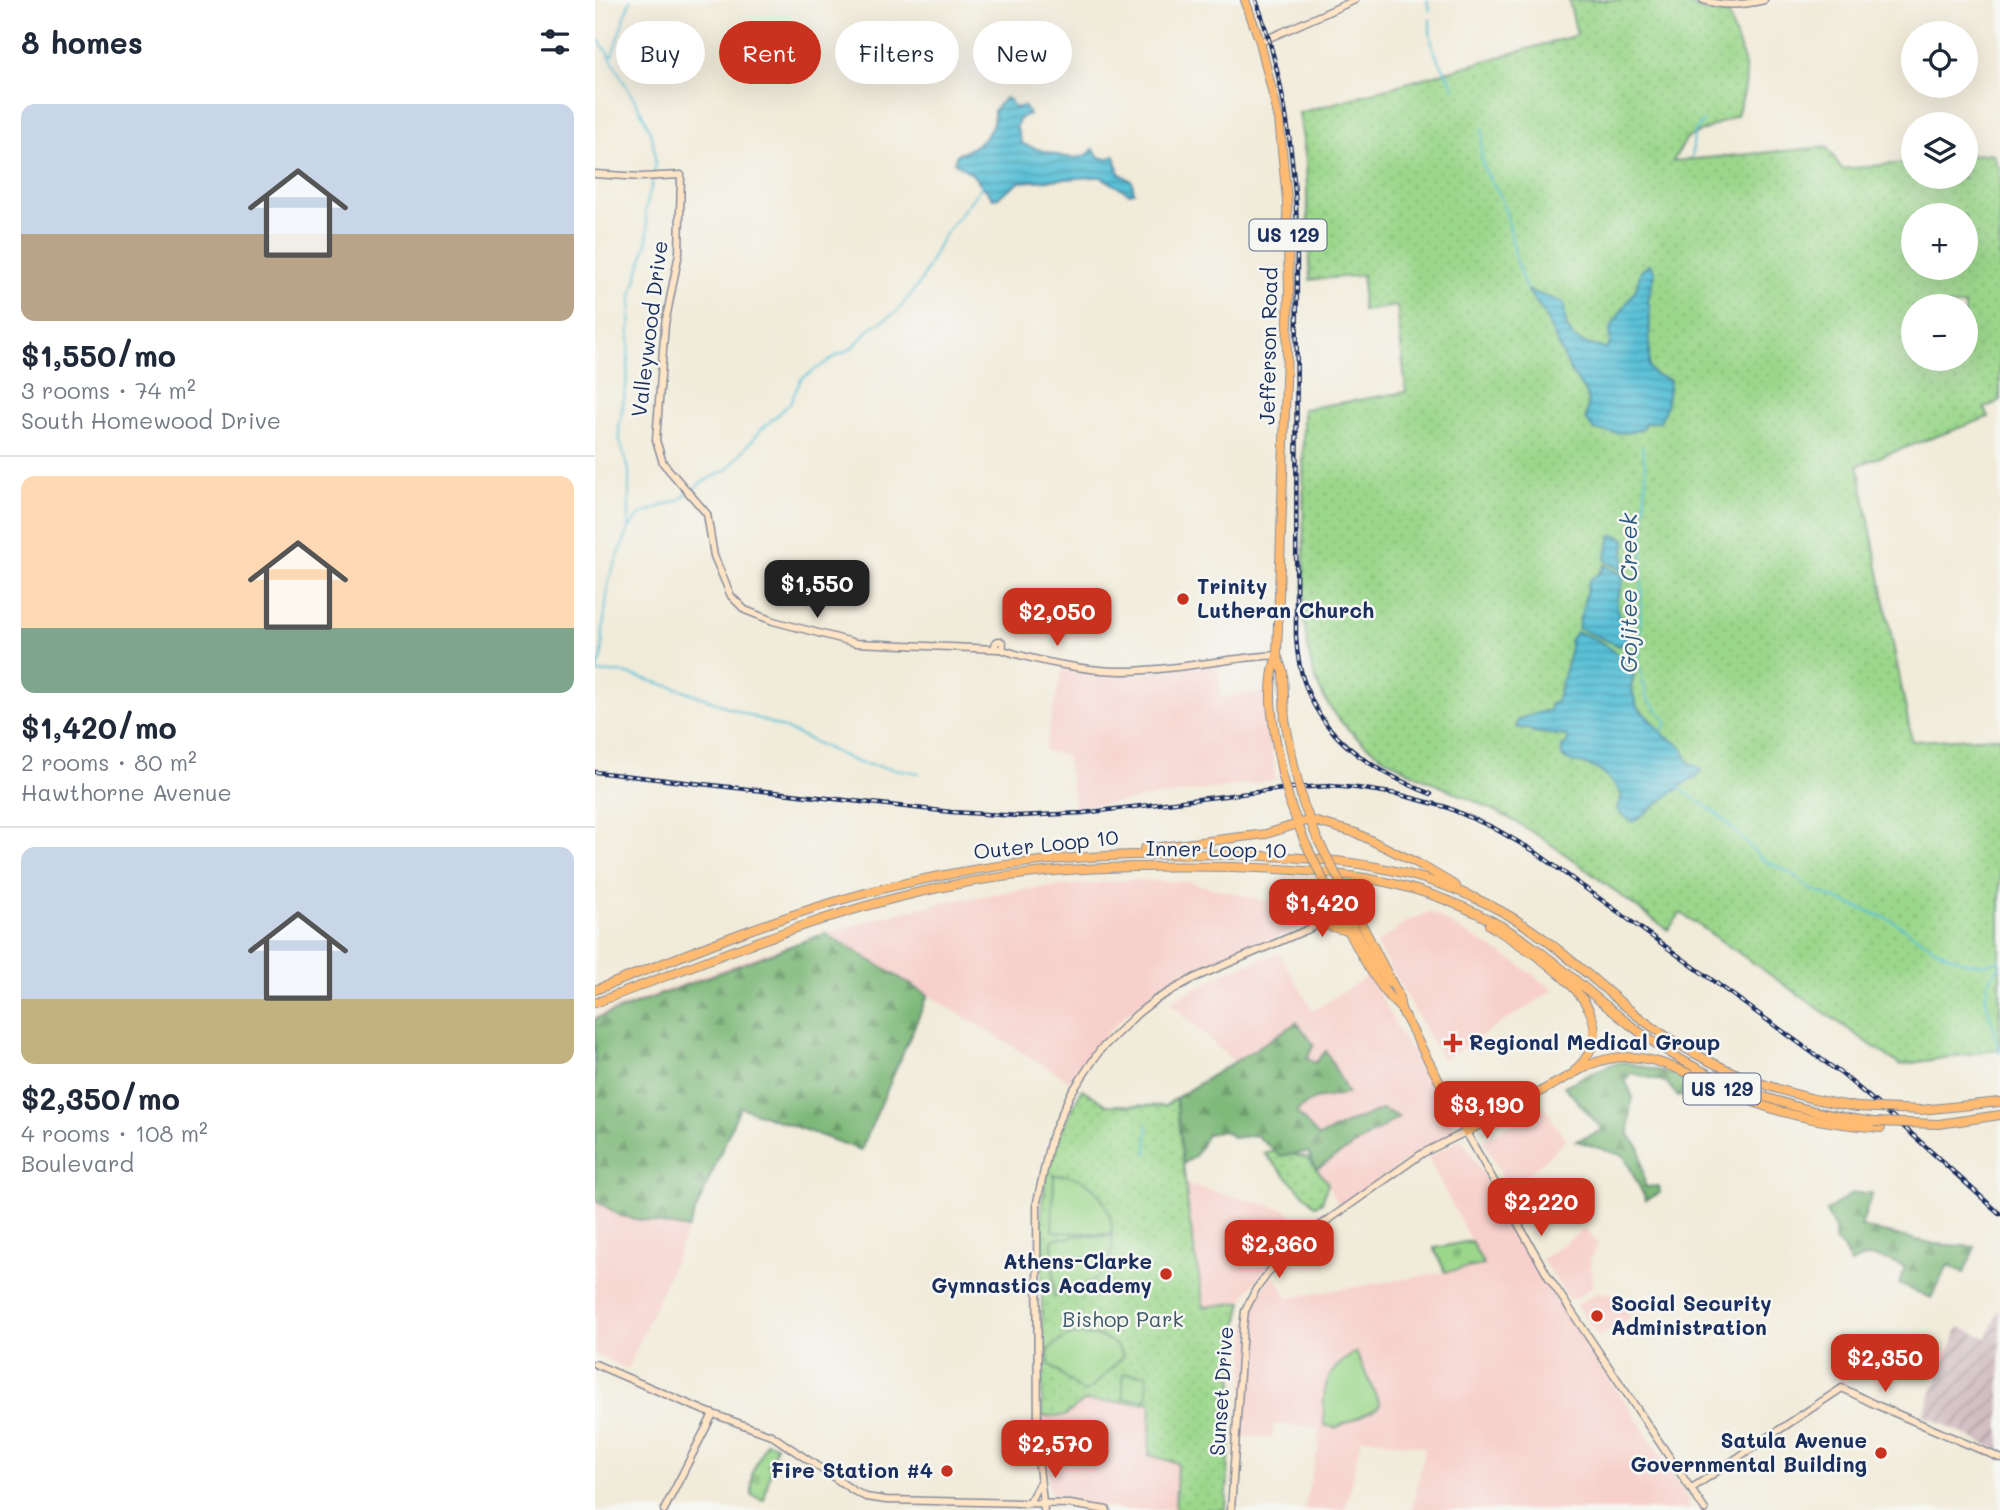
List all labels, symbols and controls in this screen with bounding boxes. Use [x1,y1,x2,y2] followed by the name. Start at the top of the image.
[616,21,705,84] chip: Buy
[719,21,821,84] chip: Rent
[835,21,959,84] chip: Filters
[973,21,1072,84] chip: New
[1901,21,1978,371] map controls
[1901,21,1978,98] button: locate
[21,22,143,62] text: 8 homes
[536,23,574,61] icon: filters
[1901,112,1978,189] button: layers
[235,150,361,276] icon: home
[1901,203,1978,280] button: +
[1249,219,1327,250] road number: US 129
[624,239,673,419] street label: Valleywood Drive
[1253,267,1282,425] street label: Jefferson Road
[1901,294,1978,371] button: −
[21,335,176,375] text: $1,550/mo
[21,375,196,405] text: 3 rooms · 74 m²
[21,405,281,435] text: South Homewood Drive
[1613,512,1643,673] water label: Gojitee Creek
[235,522,361,648] icon: home
[760,560,874,620] pin: $1,550
[780,568,854,598] text: $1,550
[1197,572,1374,623] place label: Trinity Lutheran Church
[1000,588,1114,648] pin: $2,050
[1175,591,1191,607] marker: Trinity Lutheran Church
[1018,596,1096,626] text: $2,050
[21,707,177,747] text: $1,420/mo
[21,747,197,777] text: 2 rooms · 80 m²
[21,777,232,807] text: Hawthorne Avenue
[972,822,1120,865] street label: Outer Loop 10
[1145,834,1287,863] street label: Inner Loop 10
[1265,880,1379,939] pin: $1,420
[1285,887,1359,917] text: $1,420
[235,893,361,1019] icon: home
[1469,1028,1720,1055] place label: Regional Medical Group
[1443,1033,1463,1053] marker: Regional Medical Group
[1683,1074,1761,1105] road number: US 129
[21,1078,180,1118] text: $2,350/mo
[1430,1082,1544,1141] pin: $3,190
[1450,1089,1524,1119] text: $3,190
[21,1118,208,1148] text: 4 rooms · 108 m²
[21,1148,134,1178] text: Boulevard
[1484,1178,1598,1238] pin: $2,220
[1504,1186,1578,1216] text: $2,220
[1222,1220,1336,1280] pin: $2,360
[1241,1228,1317,1258] text: $2,360
[931,1247,1152,1299] place label: Athens-Clarke Gymnastics Academy
[1158,1266,1174,1282] marker: Athens-Clarke Gymnastics Academy
[1611,1289,1772,1340] place label: Social Security Administration
[1062,1305,1184,1332] park label: Bishop Park
[1589,1308,1605,1324] marker: Social Security Administration
[1203,1325,1238,1456] street label: Sunset Drive
[1828,1334,1942,1394] pin: $2,350
[1847,1342,1923,1372] text: $2,350
[998,1420,1112,1480] pin: $2,570
[1631,1426,1867,1477] place label: Satula Avenue Governmental Building
[1017,1428,1093,1458] text: $2,570
[1873,1445,1889,1461] marker: Satula Avenue Governmental Building
[771,1456,933,1483] place label: Fire Station #4
[939,1463,955,1479] marker: Fire Station #4

